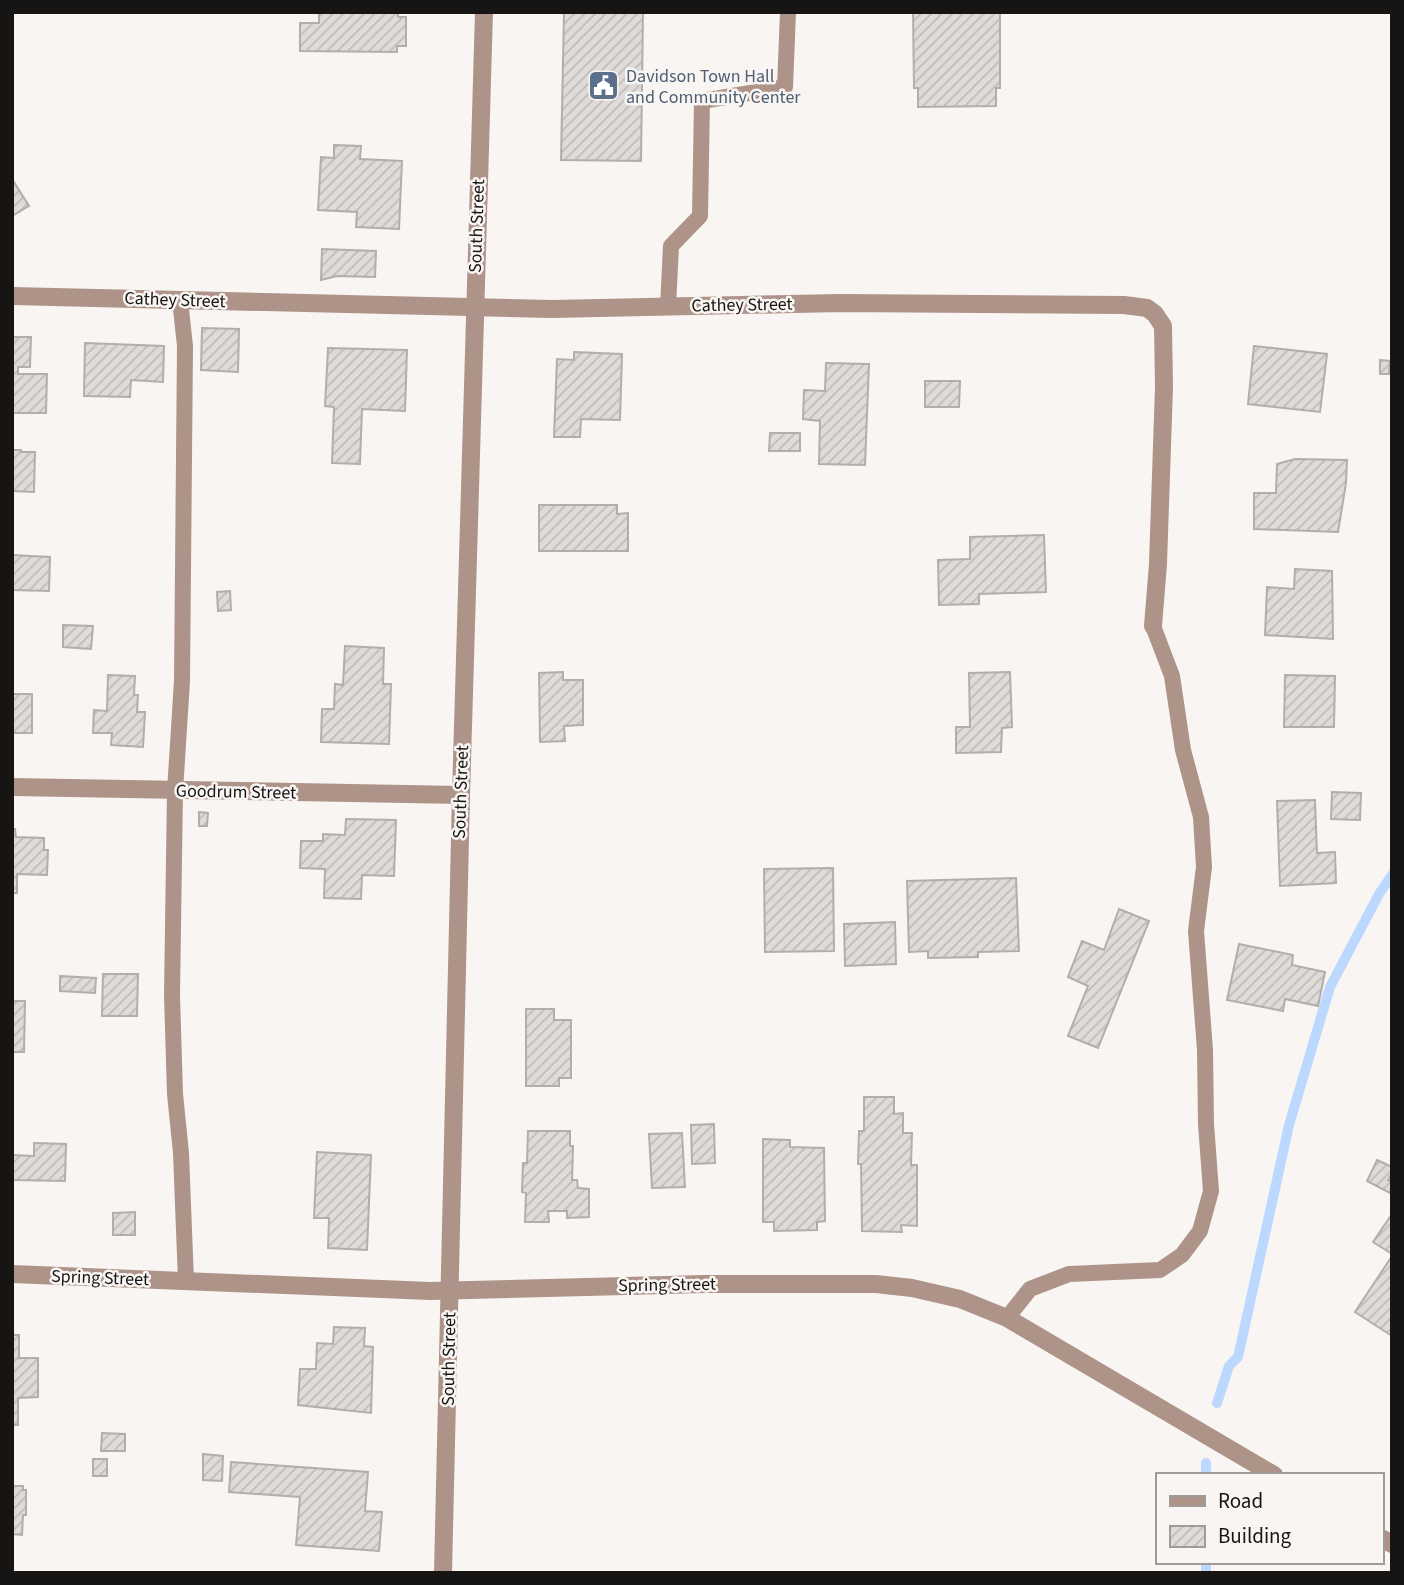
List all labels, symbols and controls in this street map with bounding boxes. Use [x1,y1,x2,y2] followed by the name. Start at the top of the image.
[626,64,801,110] place label: Davidson Town Hall and Community Center
[586,69,620,103] public building icon: Davidson Town Hall and Community Center
[463,179,491,273] street label: South Street
[124,286,226,314] street label: Cathey Street
[691,292,793,318] street label: Cathey Street
[447,745,475,839] street label: South Street
[176,778,296,806] street label: Goodrum Street
[51,1264,149,1292] street label: Spring Street
[618,1272,716,1298] street label: Spring Street
[436,1312,462,1406] street label: South Street
[1156,1473,1383,1564] legend
[1218,1486,1263,1516] text: Road
[1218,1521,1292,1551] text: Building

